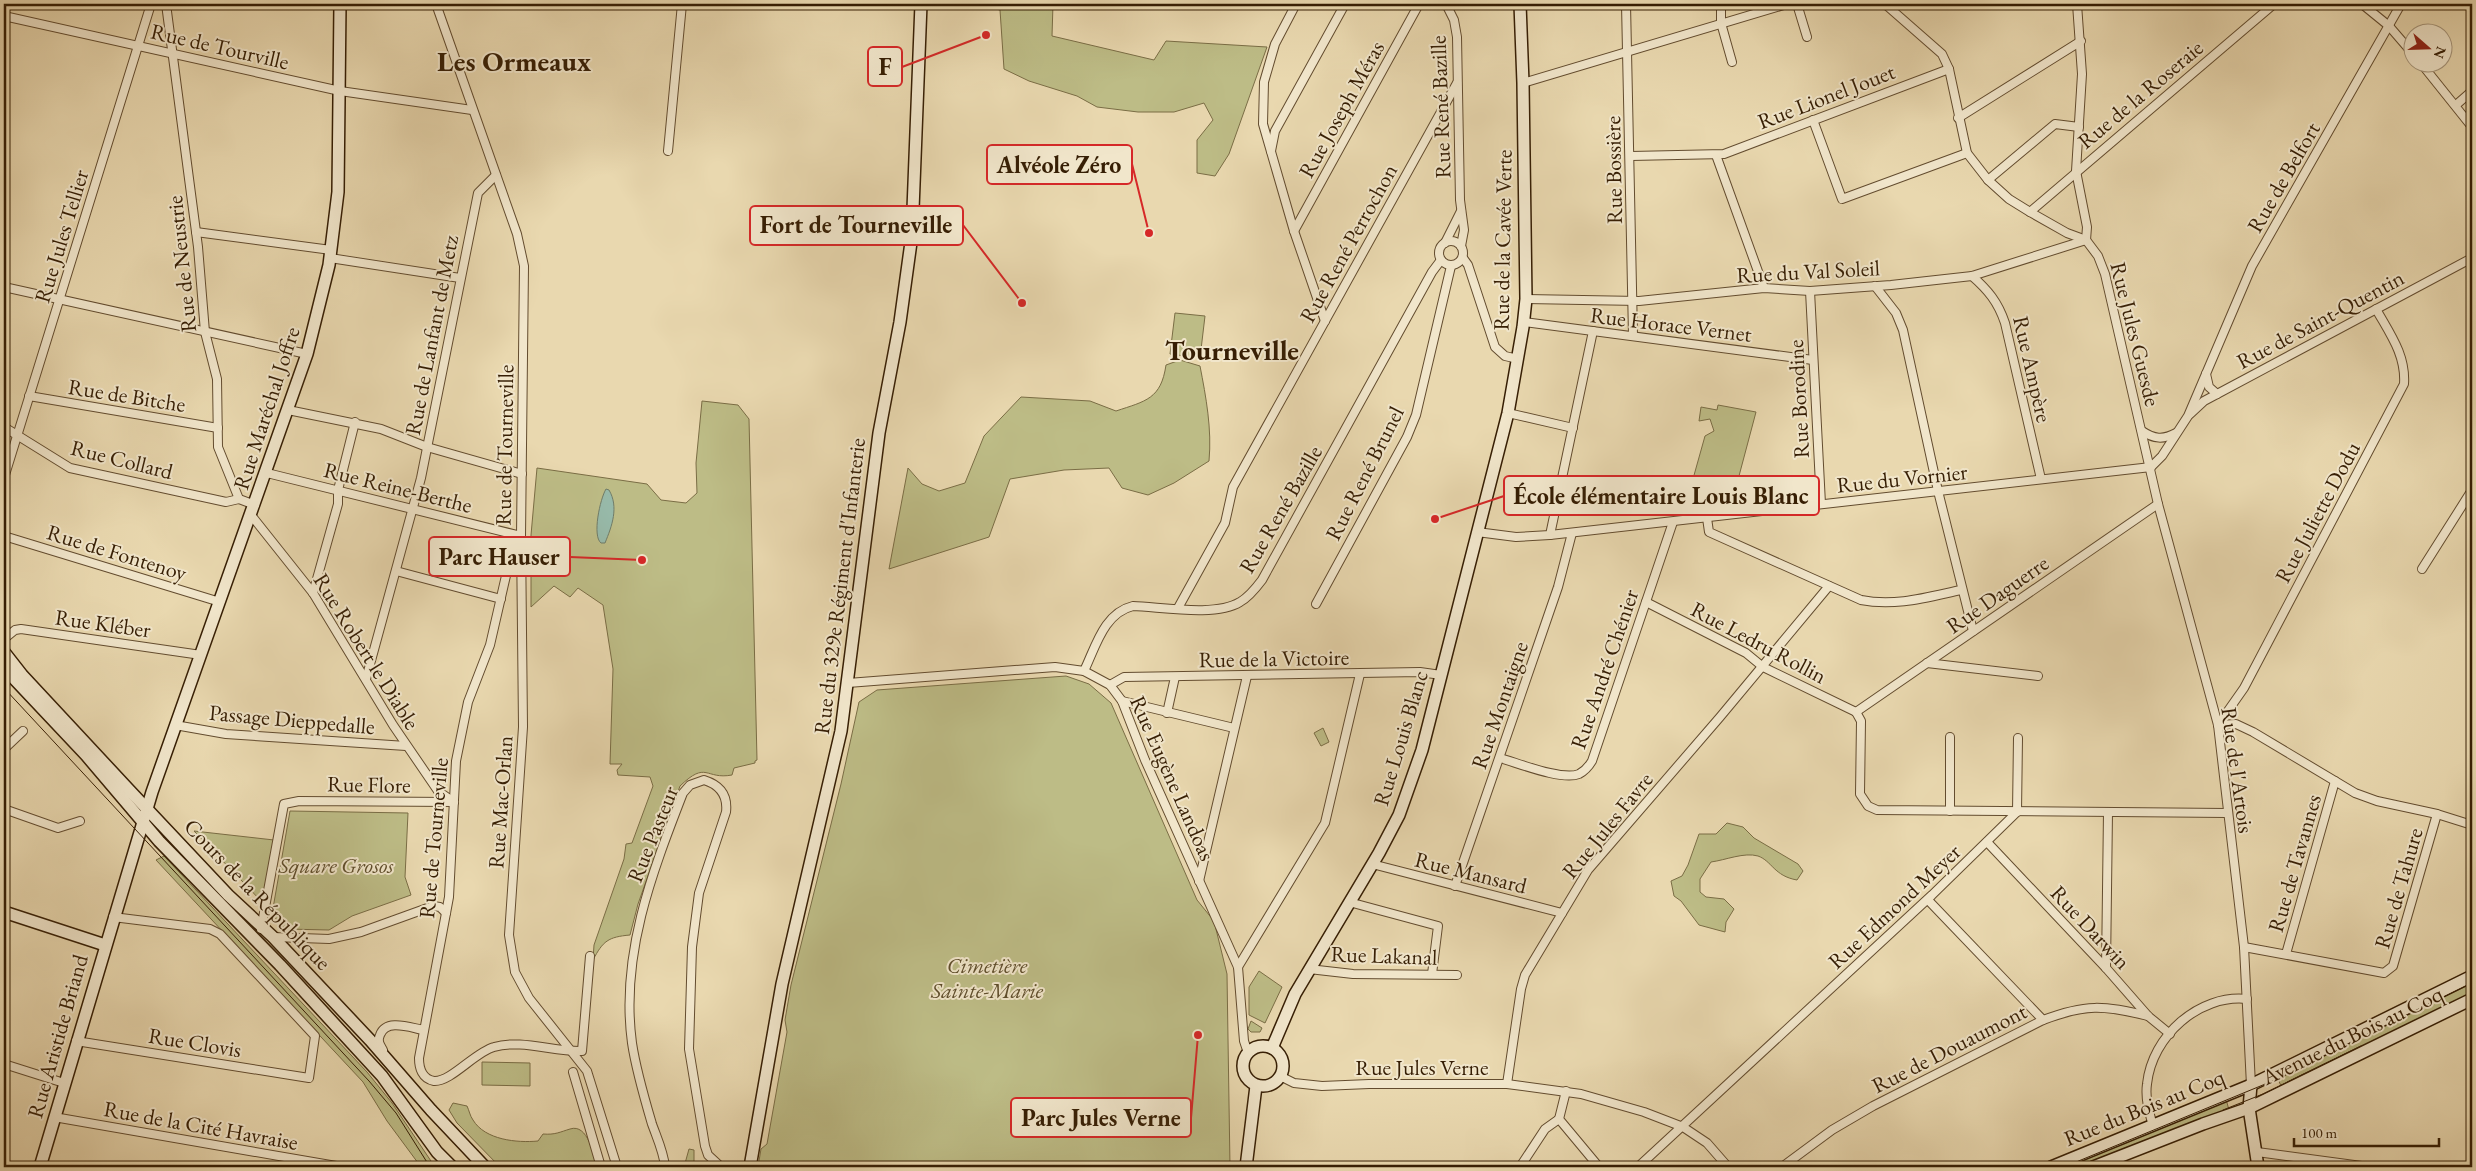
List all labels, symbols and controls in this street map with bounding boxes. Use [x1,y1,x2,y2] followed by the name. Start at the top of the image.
[148,17,292,77] street label: Rue de Tourville
[2404,22,2454,72] north arrow
[2072,33,2209,155] street label: Rue de la Roseraie
[1423,35,1457,179] street label: Rue René Bazille
[1292,36,1391,183] street label: Rue Joseph Méras
[437,43,591,79] district label: Les Ormeaux
[2430,44,2451,61] text: N
[868,47,902,86] callout: F
[878,51,892,82] text: F
[1753,57,1899,136] street label: Rue Lionel Jouet
[1598,115,1629,224] street label: Rue Bossière
[2240,117,2327,238] street label: Rue de Belfort
[987,145,1132,184] callout: Alvéole Zéro
[996,149,1121,180] text: Alvéole Zéro
[1486,149,1519,331] street label: Rue de la Cavée Verte
[1293,158,1404,328] street label: Rue René Perrochon
[27,165,96,306] street label: Rue Jules Tellier
[160,194,203,334] street label: Rue de Neustrie
[750,206,963,245] callout: Fort de Tourneville
[760,209,952,240] text: Fort de Tourneville
[398,232,465,438] street label: Rue de Lanfant de Metz
[1735,253,1881,290] street label: Rue du Val Soleil
[2104,259,2168,410] street label: Rue Jules Guesde
[2231,263,2409,376] street label: Rue de Saint-Quentin
[1589,300,1753,349] street label: Rue Horace Vernet
[2006,313,2059,426] street label: Rue Ampère
[226,323,307,493] street label: Rue Maréchal Joffre
[1165,332,1299,368] district label: Tourneville
[1781,338,1816,459] street label: Rue Borodine
[489,364,520,526] street label: Rue de Tourneville
[66,372,188,419] street label: Rue de Bitche
[1318,401,1411,545] street label: Rue René Brunel
[68,433,177,486] street label: Rue Collard
[807,436,872,736] street label: Rue du 329e Régiment d'Infanterie
[2268,436,2367,588] street label: Rue Juliette Dodu
[1232,440,1329,579] street label: Rue René Bazille
[321,455,475,520] street label: Rue Reine-Berthe
[1835,457,1969,500] street label: Rue du Vornier
[1504,476,1819,515] callout: École élémentaire Louis Blanc
[1513,480,1809,511] text: École élémentaire Louis Blanc
[43,517,191,588] street label: Rue de Fontenoy
[429,537,570,576] callout: Parc Hauser
[438,541,560,572] text: Parc Hauser
[1940,548,2055,640] street label: Rue Daguerre
[307,568,427,735] street label: Rue Robert le Diable
[1564,585,1646,753] street label: Rue André Chénier
[1686,594,1832,691] street label: Rue Ledru Rollin
[53,602,153,645] street label: Rue Kléber
[1464,637,1535,773] street label: Rue Montaigne
[1198,643,1350,674] street label: Rue de la Victoire
[1366,667,1435,809] street label: Rue Louis Blanc
[1123,691,1222,865] street label: Rue Eugène Landoas
[208,698,376,741] street label: Passage Dieppedalle
[2214,705,2261,835] street label: Rue de l'Artois
[481,734,520,869] street label: Rue Mac-Orlan
[412,756,455,920] street label: Rue de Tourneville
[1555,766,1660,885] street label: Rue Jules Favre
[327,769,411,800] street label: Rue Flore
[620,781,685,887] street label: Rue Pasteur
[2261,791,2328,935] street label: Rue de Tavannes
[178,812,338,977] street label: Cours de la République
[2367,824,2430,952] street label: Rue de Tahure
[1822,837,1967,975] street label: Rue Edmond Meyer
[1412,845,1531,901] street label: Rue Mansard
[278,851,394,880] park label: Square Grosos
[2044,879,2137,976] street label: Rue Darwin
[1330,939,1438,972] street label: Rue Lakanal
[20,950,95,1121] street label: Rue Aristide Briand
[930,951,1044,1005] park label: Cimetière Sainte-Marie
[2256,979,2448,1092] street label: Avenue du Bois au Coq
[1867,997,2032,1100] street label: Rue de Douaumont
[146,1021,244,1064] street label: Rue Clovis
[1355,1053,1489,1082] street label: Rue Jules Verne
[2060,1062,2229,1153] street label: Rue du Bois au Coq
[102,1094,301,1157] street label: Rue de la Cité Havraise
[1011,1098,1191,1137] callout: Parc Jules Verne
[1021,1102,1181,1133] text: Parc Jules Verne
[2294,1116,2438,1148] scale bar
[2301,1123,2338,1142] text: 100 m

